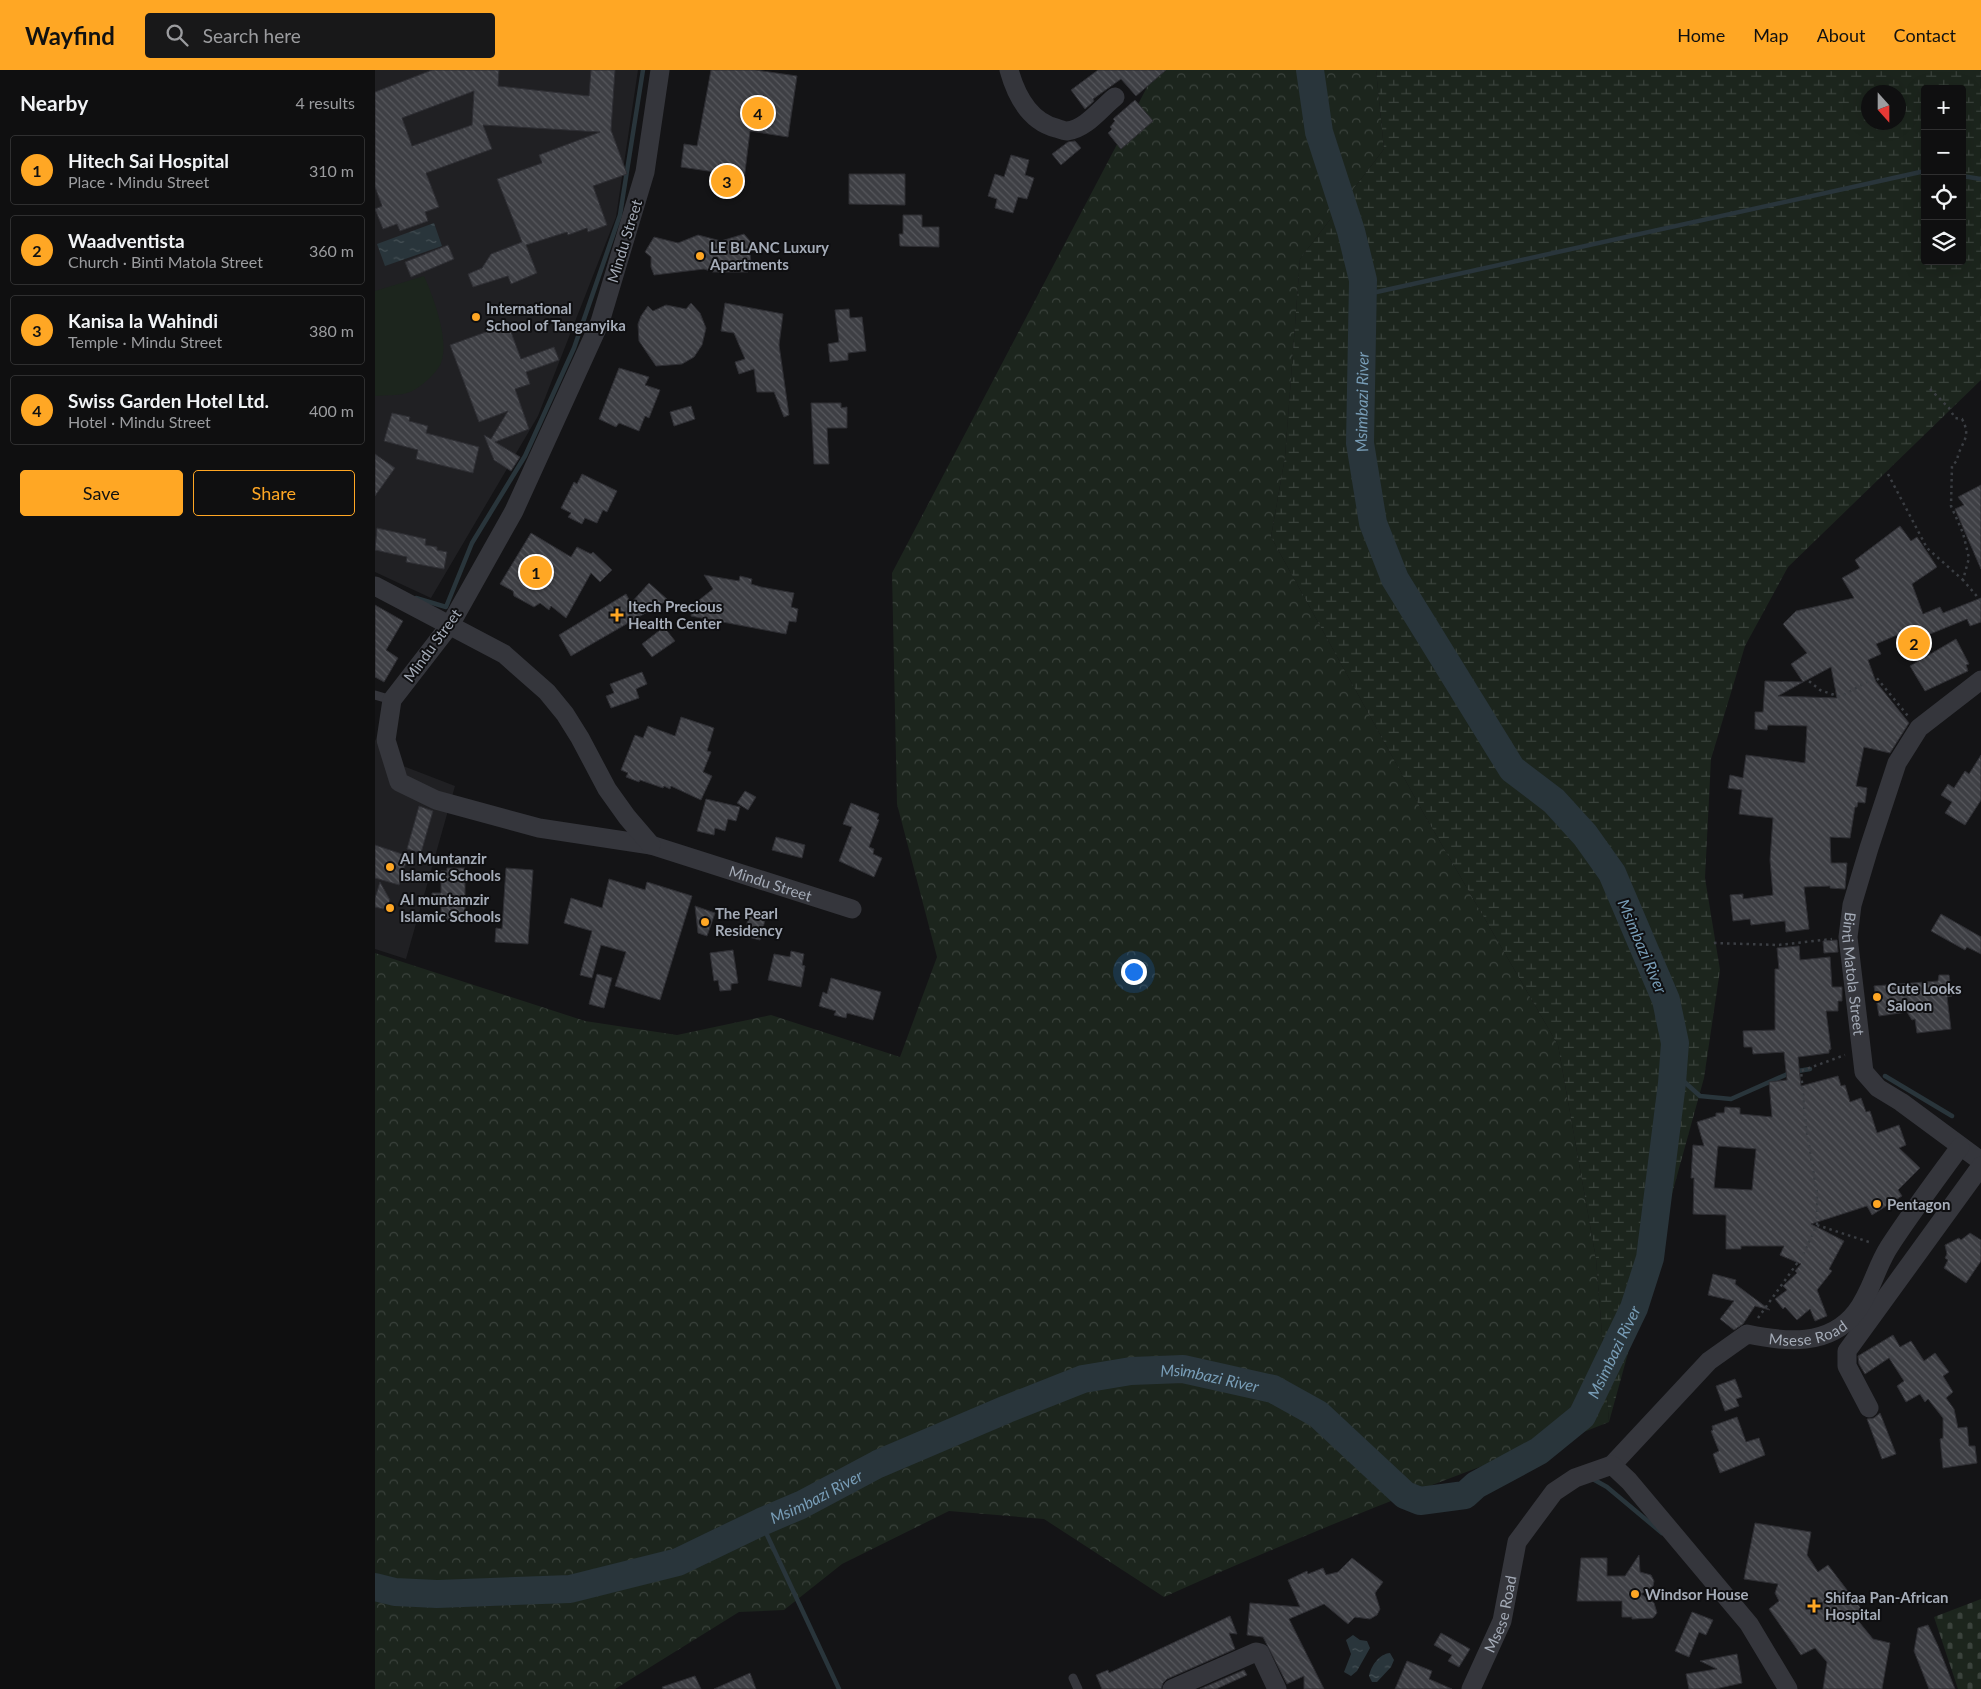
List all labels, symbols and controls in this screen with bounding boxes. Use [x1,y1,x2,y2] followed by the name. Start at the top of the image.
[145,13,495,58] search box
[25,21,115,50] text: Wayfind
[163,21,191,49] icon: search
[203,24,301,47] text: Search here
[1677,24,1725,46] text: Home
[1753,24,1789,46] text: Map
[1817,24,1866,46] text: About
[1894,24,1956,46] text: Contact
[1861,85,1906,130] north arrow
[1921,85,1966,265] map controls
[1921,85,1966,130] button: +
[20,90,88,115] text: Nearby
[295,93,355,112] text: 4 results
[742,94,774,132] pin: 4
[1921,130,1966,175] button: −
[68,149,229,172] text: Hitech Sai Hospital
[32,161,42,180] text: 1
[309,161,354,180] text: 310 m
[711,162,743,200] pin: 3
[68,172,209,191] text: Place · Mindu Street
[1921,175,1966,220] button: locate
[603,197,645,285] street label: Mindu Street
[1921,220,1966,265] button: layers
[68,229,185,252] text: Waadventista
[709,238,829,273] place label: LE BLANC Luxury Apartments
[32,241,42,260] text: 2
[309,241,354,260] text: 360 m
[694,250,706,262] marker: LE BLANC Luxury Apartments
[68,252,263,271] text: Church · Binti Matola Street
[486,299,626,334] place label: International School of Tanganyika
[68,309,218,332] text: Kanisa la Wahindi
[470,311,482,323] marker: International School of Tanganyika
[32,321,42,340] text: 3
[309,321,354,340] text: 380 m
[68,332,222,351] text: Temple · Mindu Street
[1350,351,1371,454] water label: Msimbazi River
[68,389,269,412] text: Swiss Garden Hotel Ltd.
[32,401,42,420] text: 4
[309,401,354,420] text: 400 m
[68,412,211,431] text: Hotel · Mindu Street
[20,470,183,516] button: Save
[193,470,355,516] button: Share
[520,553,552,591] pin: 1
[628,597,723,632] place label: Itech Precious Health Center
[399,604,465,685] street label: Mindu Street
[610,608,624,622] marker: Itech Precious Health Center
[1898,624,1930,662] pin: 2
[399,849,501,884] place label: Al Muntanzir Islamic Schools
[384,861,396,873] marker: Al Muntanzir Islamic Schools
[727,861,815,905] street label: Mindu Street
[399,890,501,925] place label: Al muntamzir Islamic Schools
[1615,896,1672,996] water label: Msimbazi River
[384,902,396,914] marker: Al muntamzir Islamic Schools
[715,904,783,939] place label: The Pearl Residency
[1839,911,1869,1037] street label: Binti Matola Street
[699,916,711,928] marker: The Pearl Residency
[1121,959,1147,985] your location
[1887,979,1962,1014] place label: Cute Looks Saloon
[1871,991,1883,1003] marker: Cute Looks Saloon
[1887,1195,1950,1213] place label: Pentagon
[1871,1198,1883,1210] marker: Pentagon
[1583,1302,1644,1401] water label: Msimbazi River
[1768,1316,1850,1349] street label: Msese Road
[1160,1359,1261,1395] water label: Msimbazi River
[767,1465,866,1527] water label: Msimbazi River
[1480,1574,1519,1655] street label: Msese Road
[1645,1585,1749,1603] place label: Windsor House
[1629,1588,1641,1600] marker: Windsor House
[1825,1588,1949,1623] place label: Shifaa Pan-African Hospital
[1807,1599,1821,1613] marker: Shifaa Pan-African Hospital

